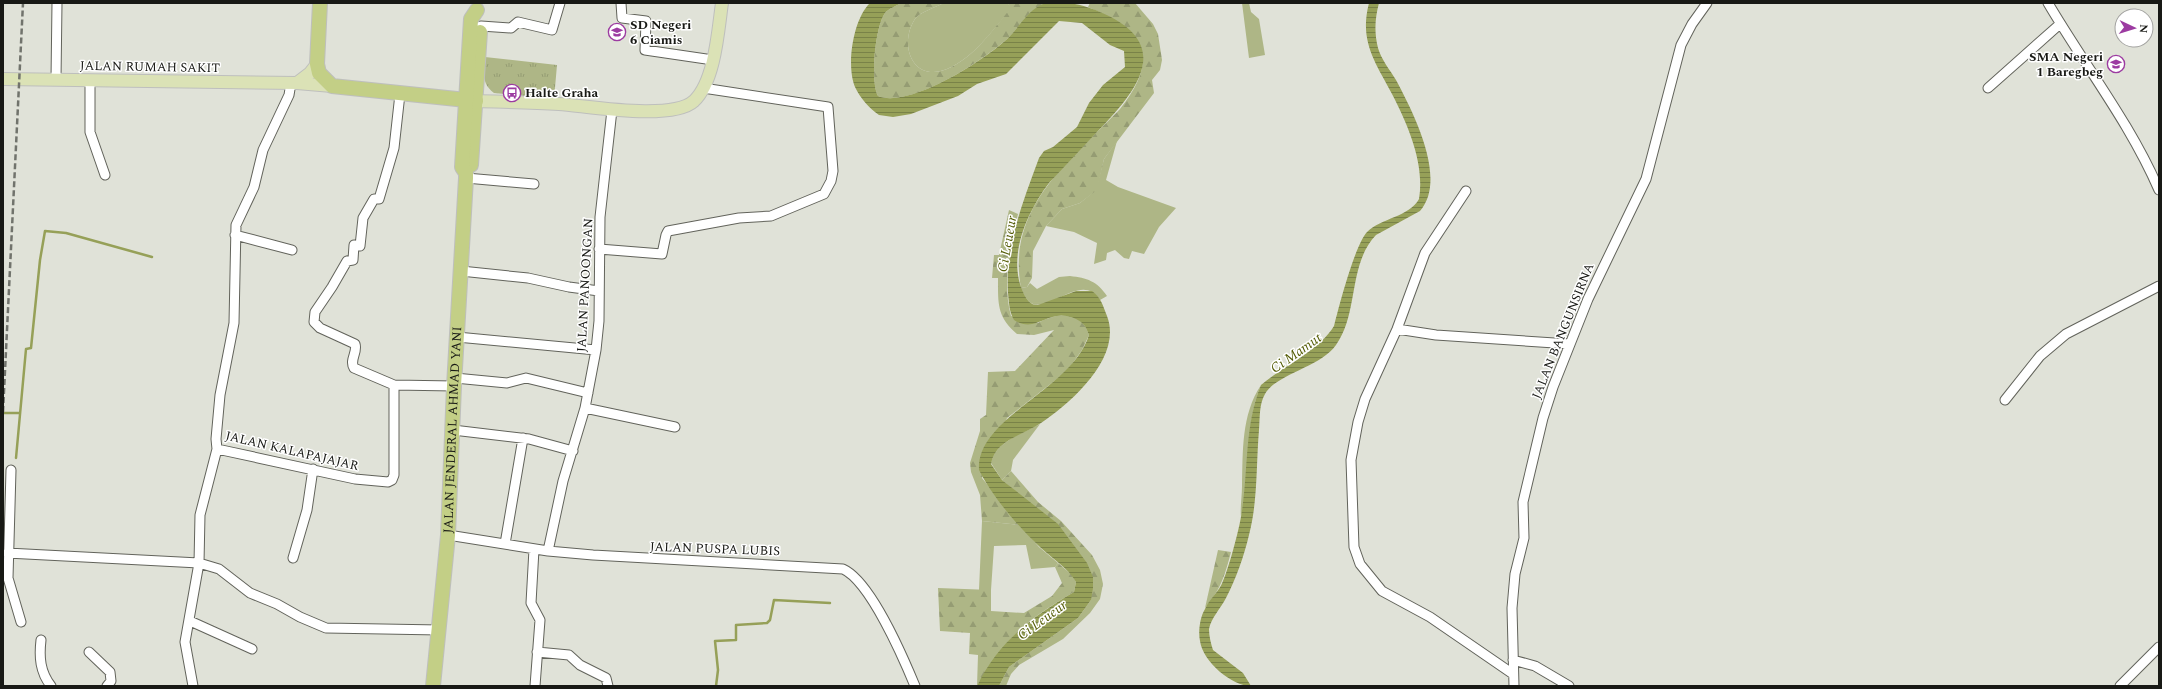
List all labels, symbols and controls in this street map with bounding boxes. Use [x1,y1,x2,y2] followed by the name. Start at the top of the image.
[2114,8,2154,48] north arrow
[630,15,691,50] place label: SD Negeri 6 Ciamis
[607,22,627,42] school or university icon: SD Negeri 6 Ciamis
[2135,24,2152,34] text: N
[2029,47,2103,82] place label: SMA Negeri 1 Baregbeg
[2106,54,2126,74] school or university icon: SMA Negeri 1 Baregbeg
[80,56,220,78] street label: JALAN RUMAH SAKIT
[502,83,522,103] bus stop icon: Halte Graha
[525,83,598,103] place label: Halte Graha
[992,214,1022,274] water label: Ci Leueur
[571,217,599,353] street label: JALAN PANOONGAN
[1527,260,1600,402] street label: JALAN BANGUNSIRNA
[438,326,467,534] street label: JALAN JENDERAL AHMAD YANI
[1266,327,1327,378] water label: Ci Mamut
[223,426,361,476] street label: JALAN KALAPAJAJAR
[650,537,781,561] street label: JALAN PUSPA LUBIS
[1013,595,1071,645] water label: Ci Leueur

